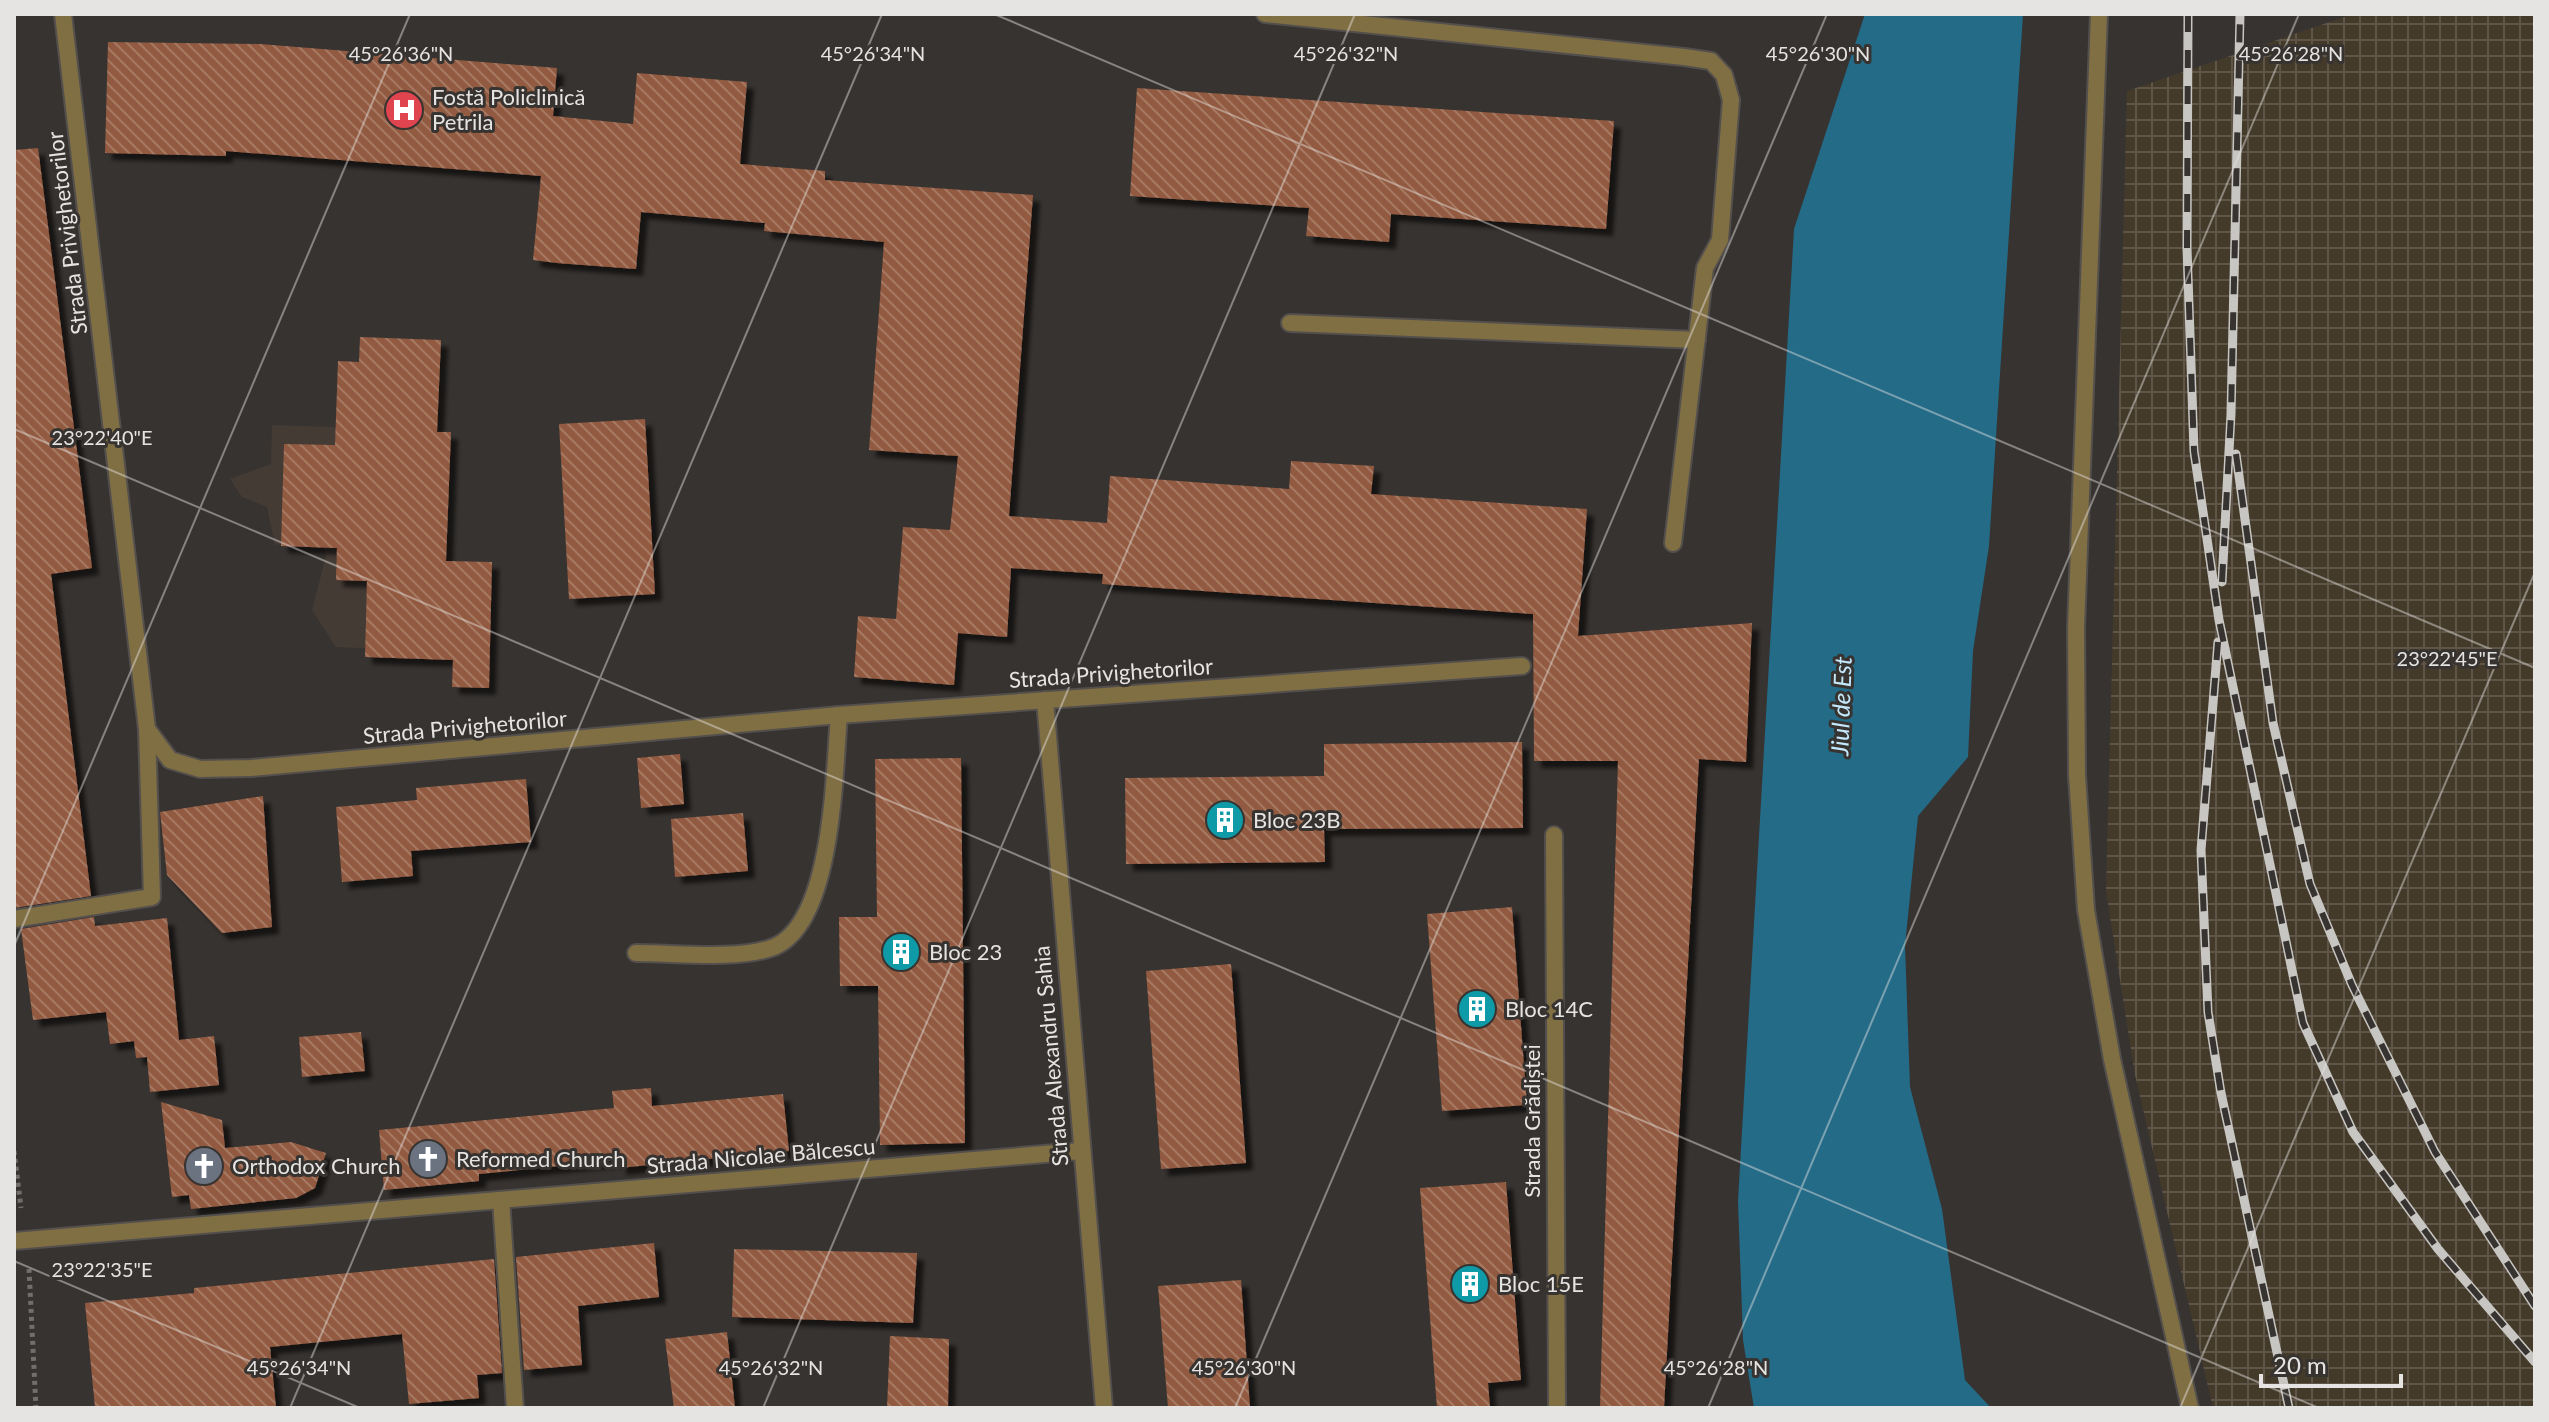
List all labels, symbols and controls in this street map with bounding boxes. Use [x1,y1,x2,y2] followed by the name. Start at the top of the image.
[349,41,453,65] text: 45°26'36"N
[821,41,925,65] text: 45°26'34"N
[1294,41,1398,65] text: 45°26'32"N
[1766,41,1870,65] text: 45°26'30"N
[2239,41,2343,65] text: 45°26'28"N
[432,83,585,135] place label: Fostă Policlinică Petrila
[383,89,425,131] hospital icon: Fostă Policlinică Petrila
[41,130,92,336] street label: Strada Privighetorilor
[52,425,152,449] text: 23°22'40"E
[2397,646,2497,670] text: 23°22'45"E
[1008,652,1214,693] street label: Strada Privighetorilor
[1824,655,1857,757] water label: Jiul de Est
[362,704,568,749] street label: Strada Privighetorilor
[1204,799,1246,841] building icon: Bloc 23B
[1253,806,1341,833] place label: Bloc 23B
[880,931,922,973] building icon: Bloc 23
[929,938,1002,965] place label: Bloc 23
[1027,945,1074,1167] street label: Strada Alexandru Sahia
[1456,988,1498,1030] building icon: Bloc 14C
[1505,995,1593,1022] place label: Bloc 14C
[1518,1044,1545,1198] street label: Strada Grădiștei
[645,1132,876,1179] street label: Strada Nicolae Bălcescu
[407,1138,449,1180] church icon: Reformed Church
[183,1145,225,1187] church icon: Orthodox Church
[456,1145,626,1172] place label: Reformed Church
[232,1152,401,1179] place label: Orthodox Church
[52,1257,152,1281] text: 23°22'35"E
[1449,1263,1491,1305] building icon: Bloc 15E
[1498,1270,1584,1297] place label: Bloc 15E
[2261,1338,2401,1388] scale bar
[2273,1350,2327,1379] text: 20 m
[247,1355,351,1379] text: 45°26'34"N
[719,1355,823,1379] text: 45°26'32"N
[1192,1355,1296,1379] text: 45°26'30"N
[1664,1355,1768,1379] text: 45°26'28"N

